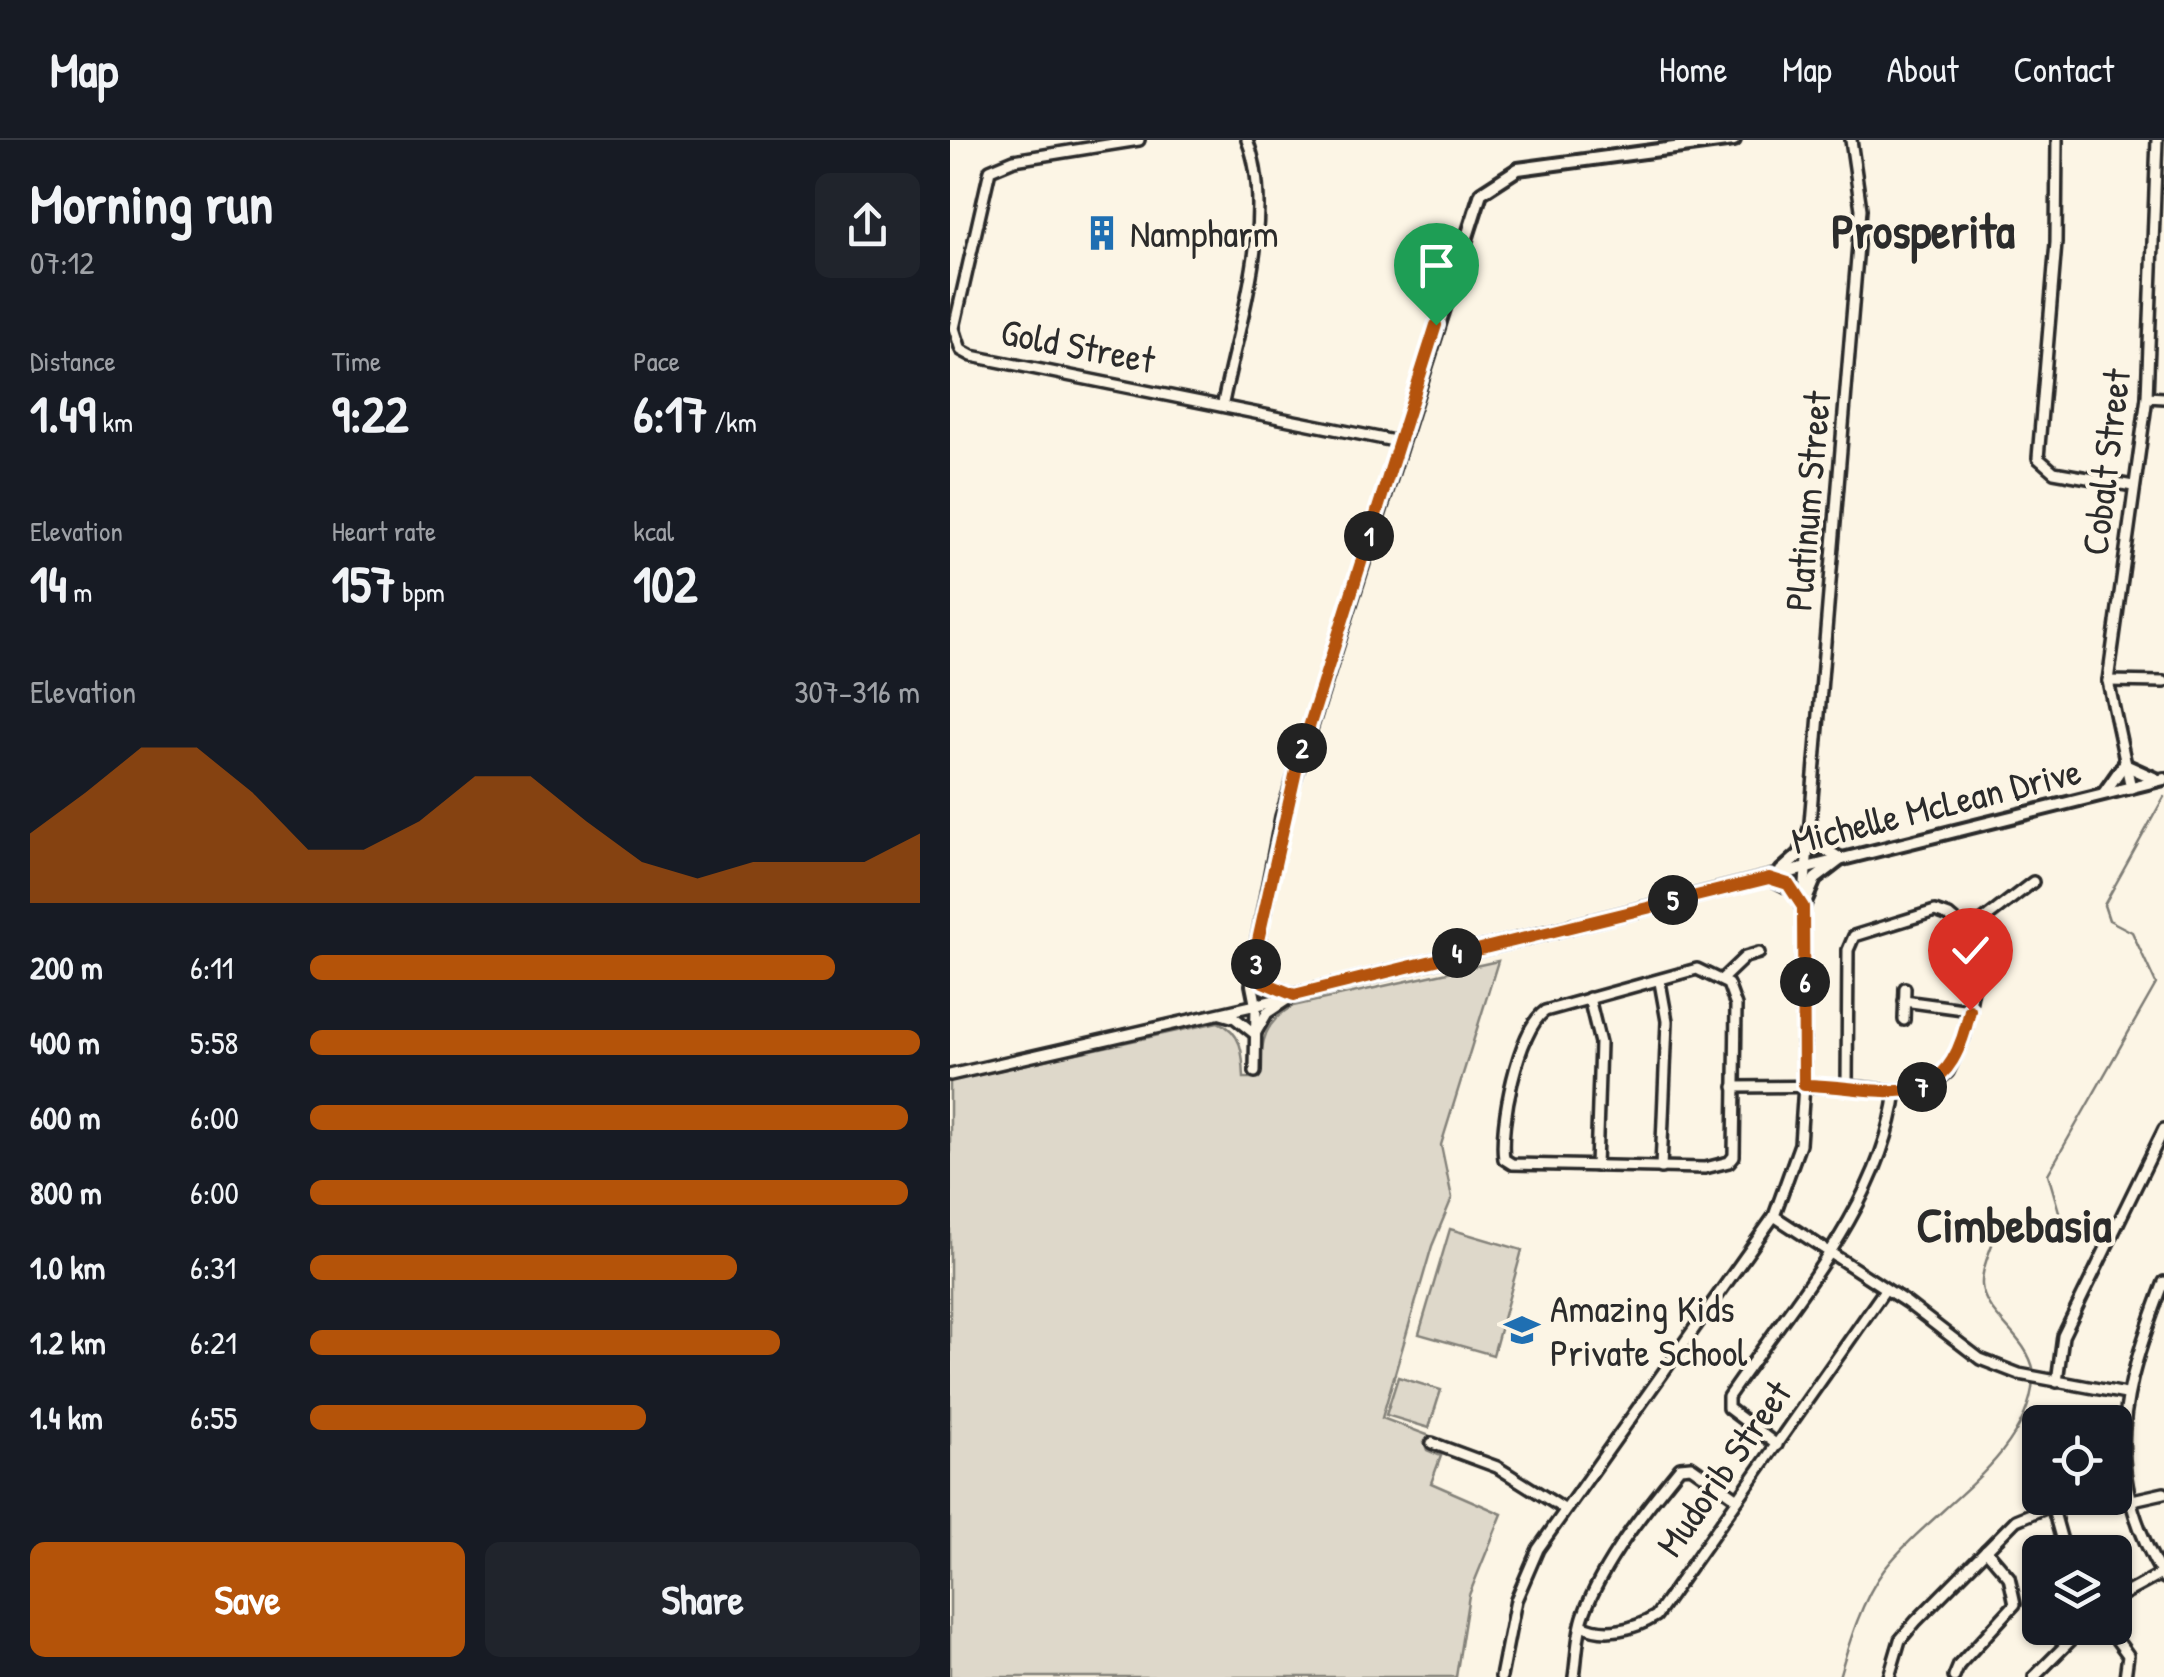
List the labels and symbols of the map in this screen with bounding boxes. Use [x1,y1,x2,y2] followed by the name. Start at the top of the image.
[1831,198,2015,264] district label: Prosperita
[1130,207,1279,259] place label: Nampharm
[1083,214,1121,252] building icon: Nampharm
[1394,223,1479,326] pin
[997,305,1160,386] street label: Gold Street
[2068,365,2142,558] street label: Cobalt Street
[1771,388,1843,613] street label: Platinum Street
[1344,511,1394,561] pin: 1
[1277,723,1327,773] pin: 2
[1786,744,2086,866] street label: Michelle McLean Drive
[1648,875,1698,925] pin: 5
[1928,908,2013,1011] pin
[1432,928,1482,978] pin: 4
[1231,939,1281,989] pin: 3
[1780,957,1830,1007] pin: 6
[1897,1062,1947,1112] pin: 7
[1916,1192,2112,1257] district label: Cimbebasia
[1550,1282,1748,1378] place label: Amazing Kids Private School
[1503,1311,1541,1349] school or university icon: Amazing Kids Private School
[1643,1369,1803,1566] street label: Mudorib Street

